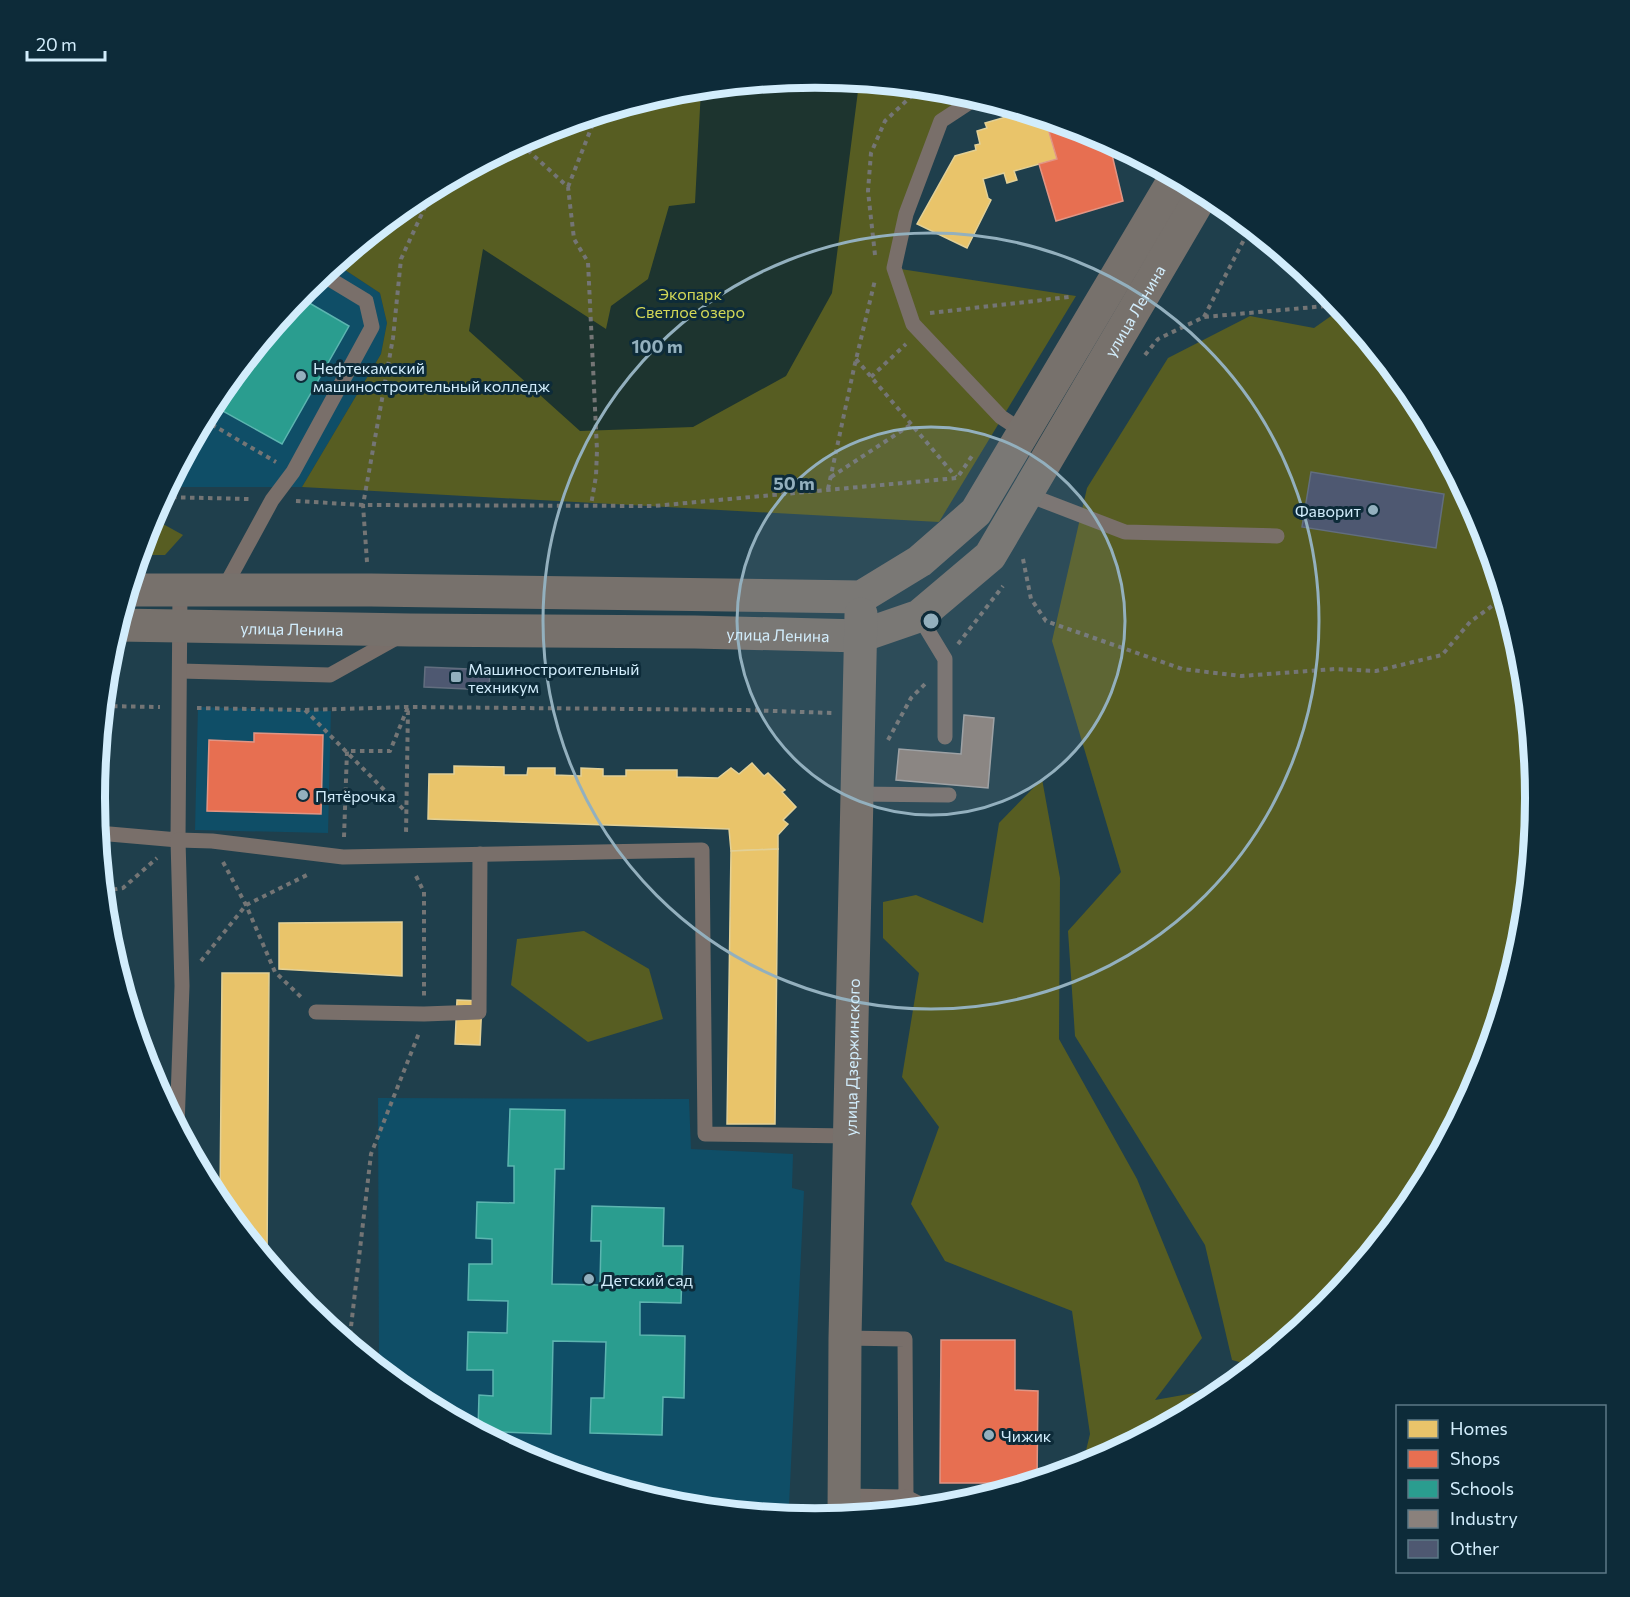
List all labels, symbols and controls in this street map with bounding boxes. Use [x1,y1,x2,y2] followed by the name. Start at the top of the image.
[27,24,105,62] scale bar
[36,33,77,55] text: 20 m
[1100,261,1168,360] street label: улица Ленина
[635,284,745,321] park label: Экопарк Светлое озеро
[631,335,683,357] text: 100 m
[313,358,551,395] place label: Нефтекамский машиностроительный колледж
[294,369,308,383] marker: Нефтекамский машиностроительный колледж
[773,472,815,494] text: 50 m
[1295,501,1361,520] place label: Фаворит
[1366,503,1380,517] marker: Фаворит
[921,611,941,631] centre of rings
[240,618,344,638] street label: улица Ленина
[726,623,830,645] street label: улица Ленина
[468,659,639,696] place label: Машиностроительный техникум
[449,670,463,684] marker: Машиностроительный техникум
[315,786,395,805] place label: Пятёрочка
[296,788,310,802] marker: Пятёрочка
[840,978,862,1136] street label: улица Дзержинского
[601,1270,693,1289] place label: Детский сад
[582,1272,596,1286] marker: Детский сад
[1396,1405,1606,1573] legend
[1450,1417,1508,1439] text: Homes
[1001,1426,1052,1445] place label: Чижик
[982,1428,996,1442] marker: Чижик
[1450,1447,1500,1469] text: Shops
[1450,1477,1514,1499] text: Schools
[1450,1507,1518,1529] text: Industry
[1450,1537,1499,1559] text: Other

